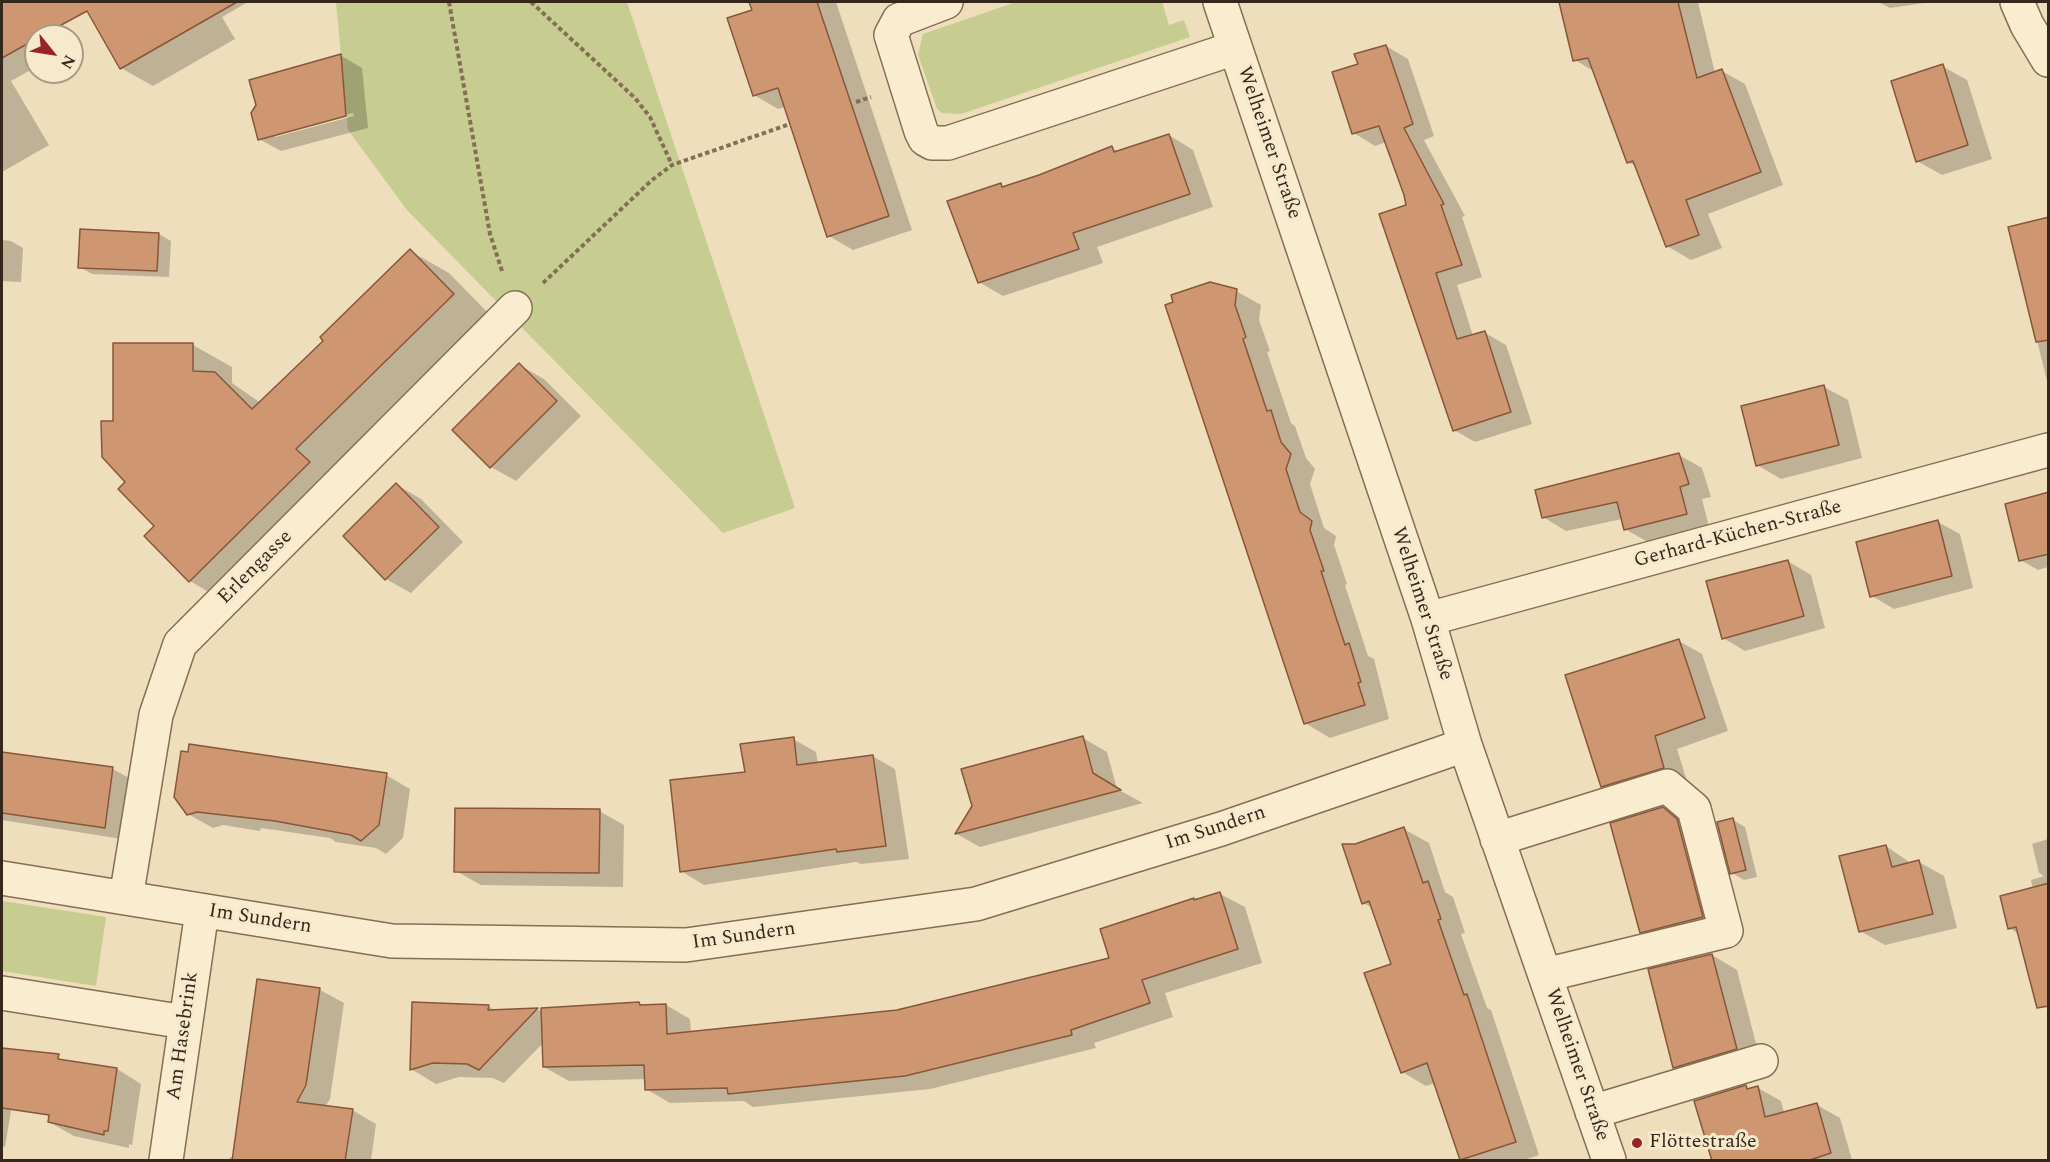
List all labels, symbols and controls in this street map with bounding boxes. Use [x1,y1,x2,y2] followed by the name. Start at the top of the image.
[24,24,84,84] north arrow
[54,50,82,74] text: N
[1231,63,1305,223] street label: Welheimer Straße
[1632,496,1844,574] street label: Gerhard-Küchen-Straße
[1385,524,1457,684] street label: Welheimer Straße
[214,526,298,610] street label: Erlengasse
[1163,802,1269,856] street label: Im Sundern
[207,900,313,940] street label: Im Sundern
[691,918,797,956] street label: Im Sundern
[163,970,205,1102] street label: Am Hasebrink
[1539,985,1613,1145] street label: Welheimer Straße
[1649,1131,1757,1155] place label: Flöttestraße
[1630,1136,1644,1150] marker: Flöttestraße

